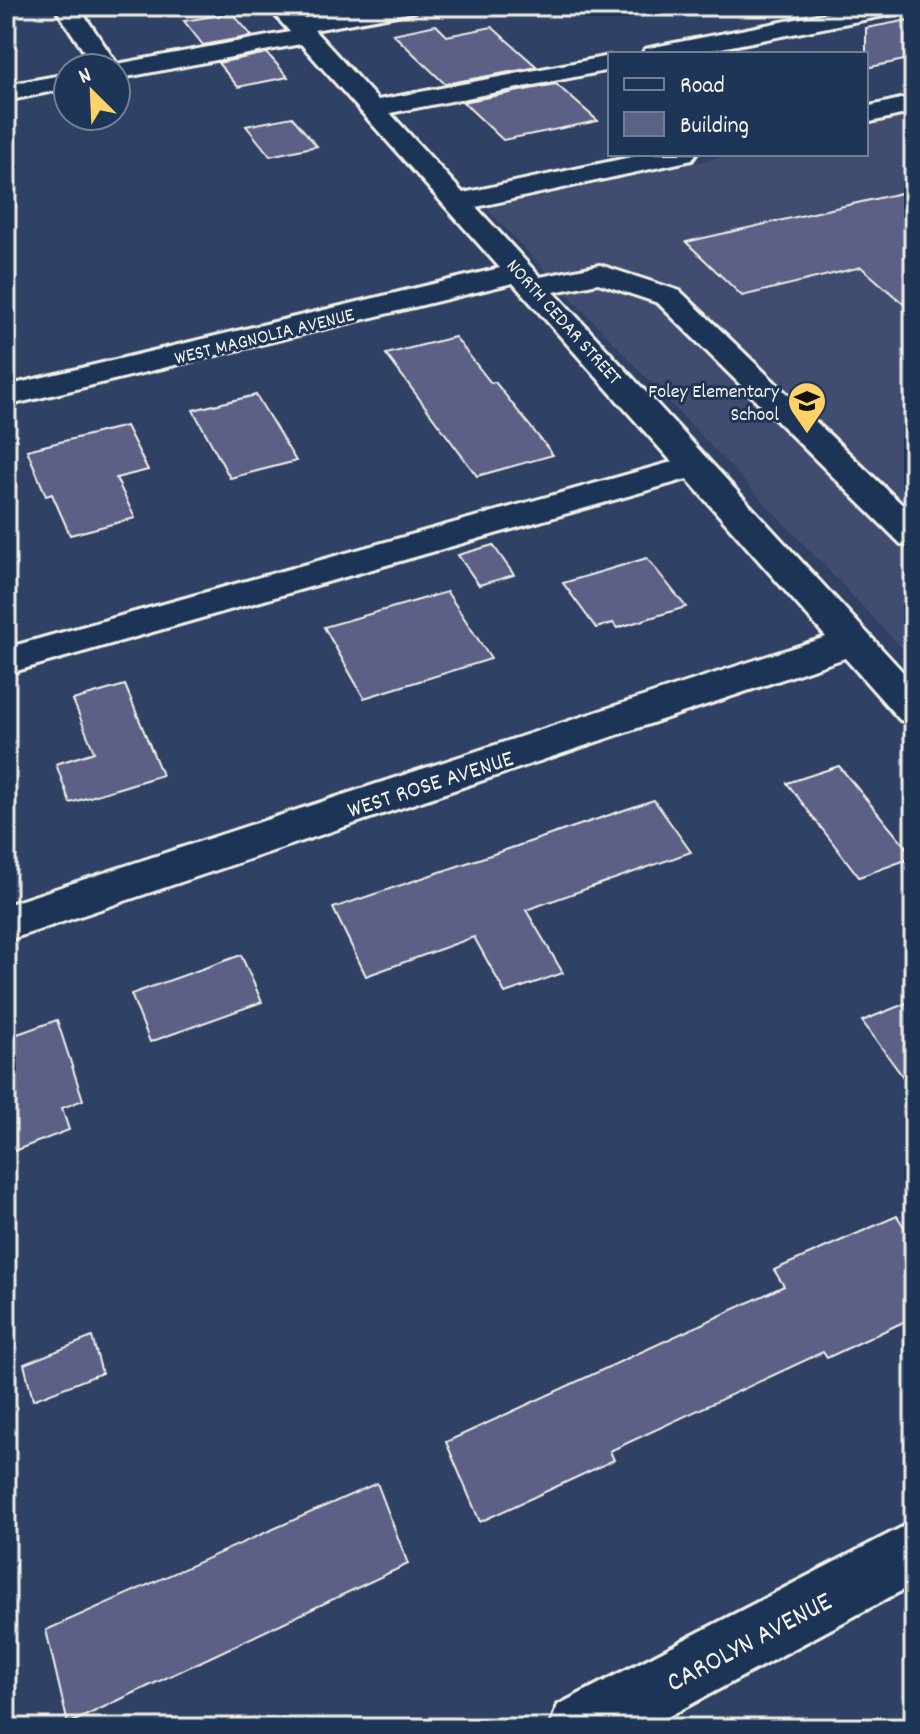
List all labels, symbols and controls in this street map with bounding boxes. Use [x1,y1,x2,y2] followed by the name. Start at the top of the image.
[52,52,132,132] north arrow
[608,52,868,156] legend
[74,61,97,93] text: N
[680,70,725,104] text: Road
[680,110,749,144] text: Building
[498,254,627,392] street label: NORTH CEDAR STREET
[172,302,357,374] street label: WEST MAGNOLIA AVENUE
[648,379,780,430] place label: Foley Elementary School
[786,380,828,435] school or university icon: Foley Elementary School
[344,743,518,829] street label: WEST ROSE AVENUE
[660,1584,840,1705] street label: CAROLYN AVENUE

